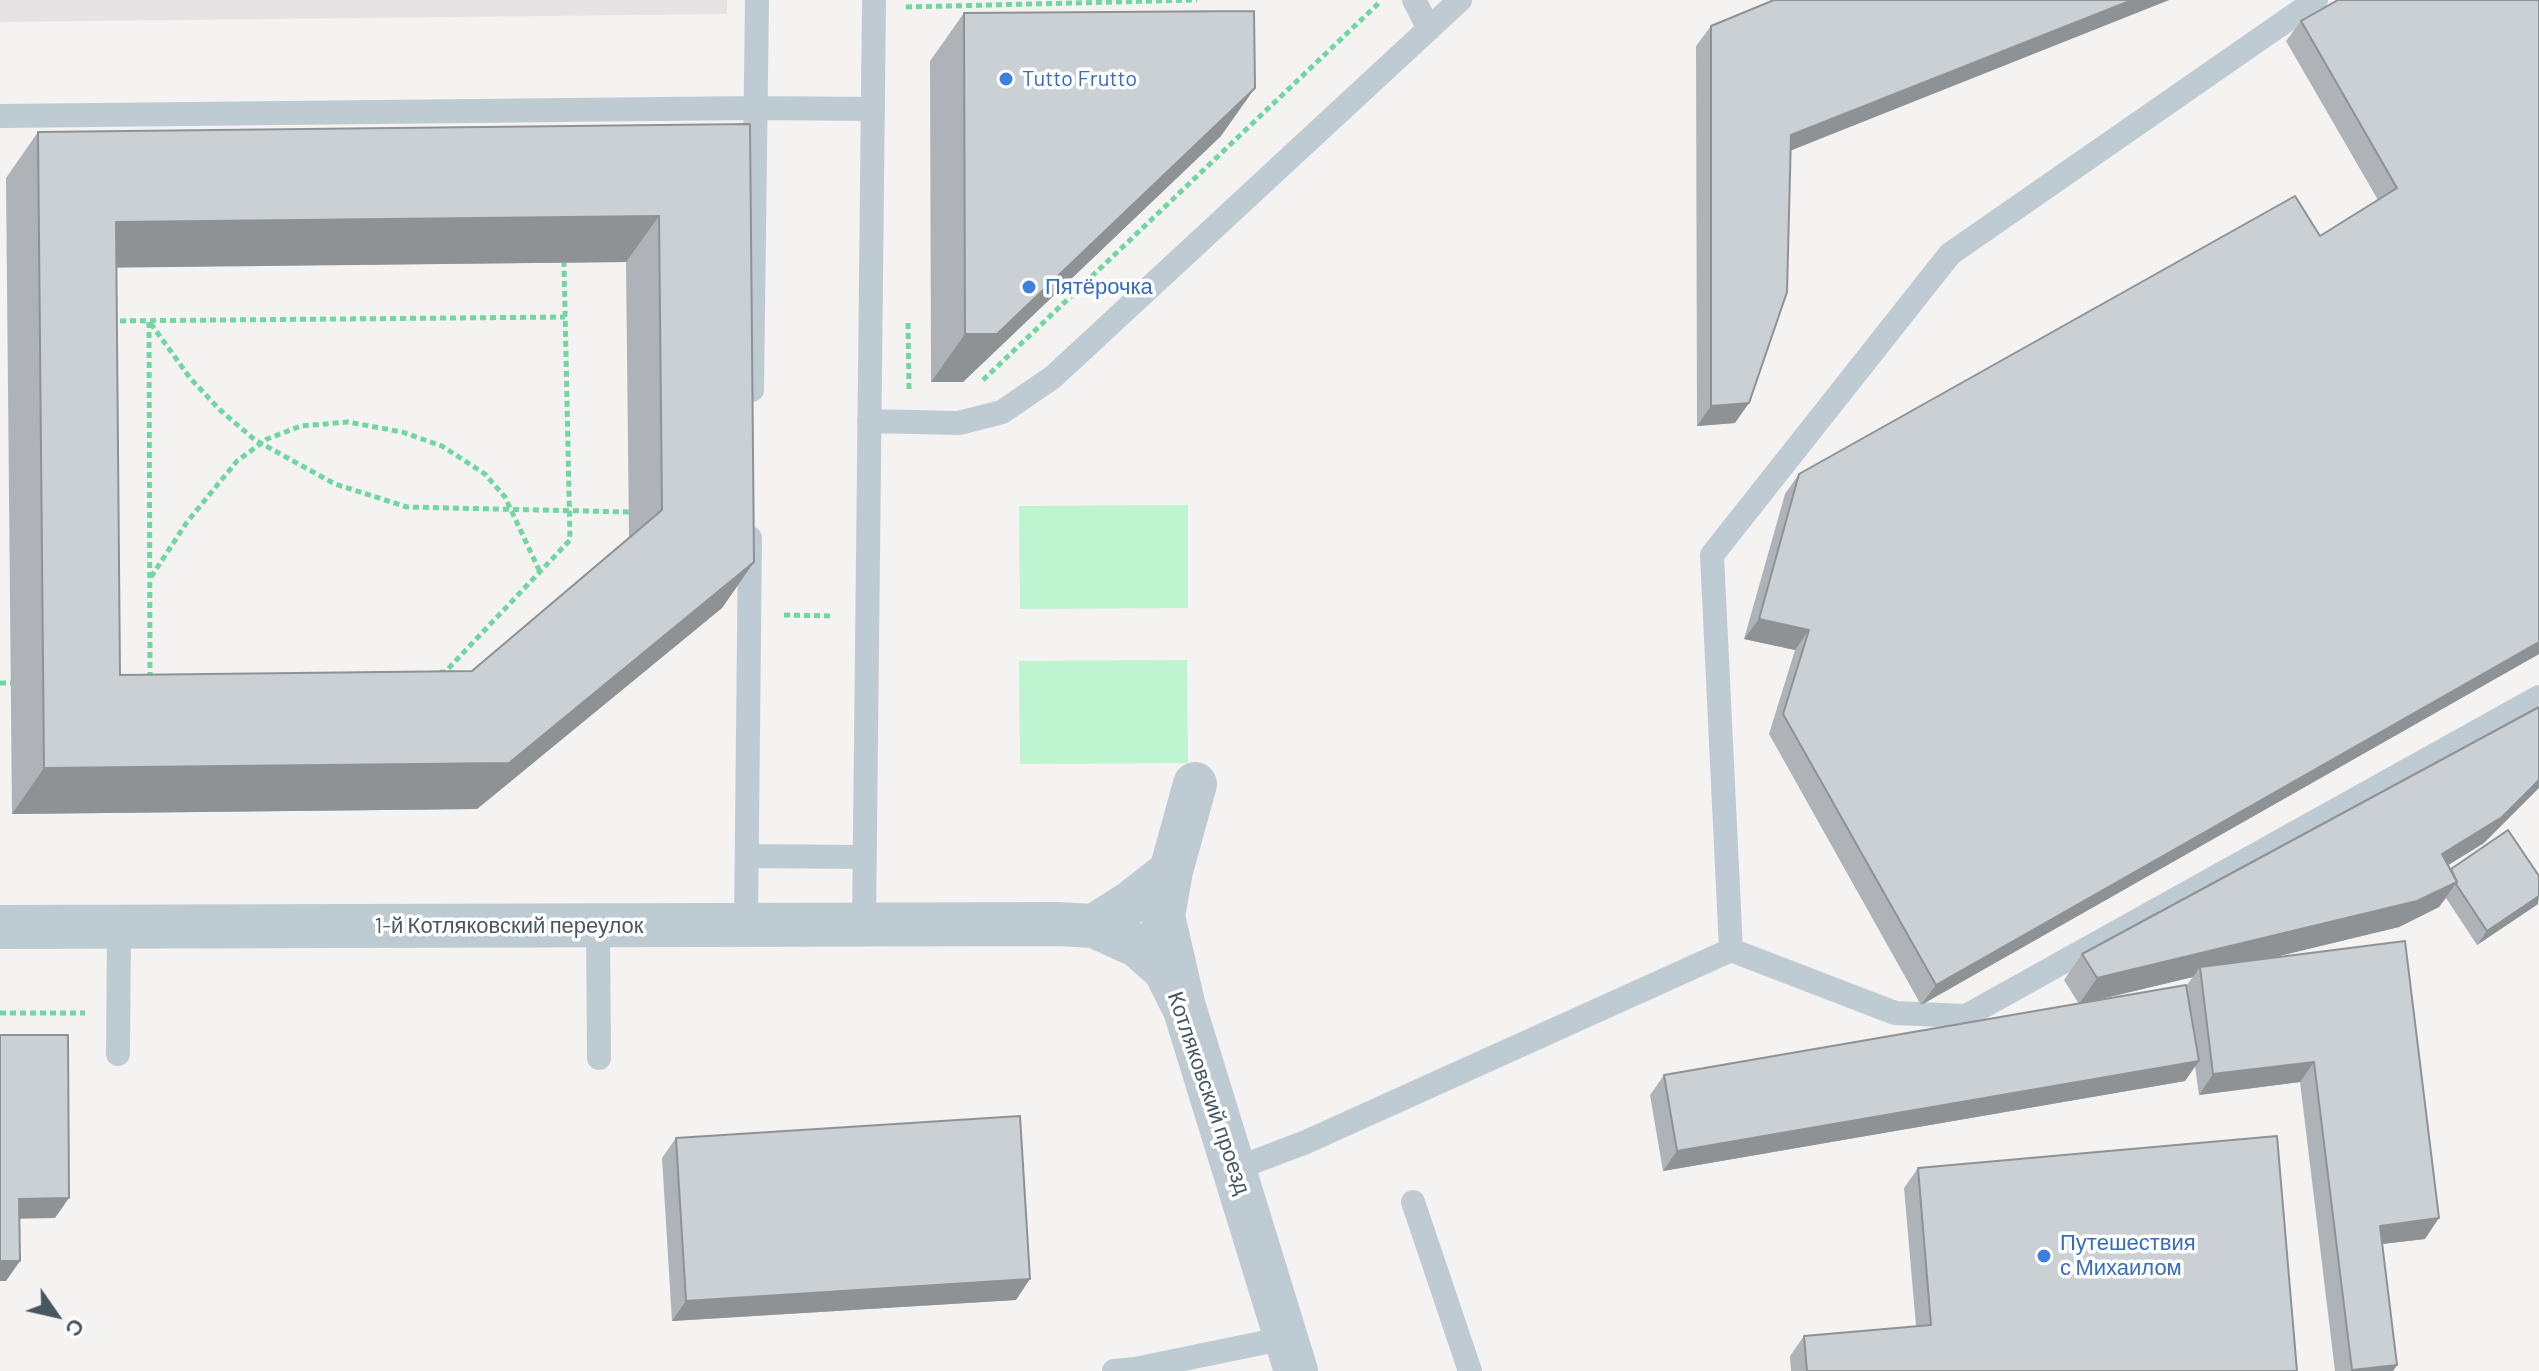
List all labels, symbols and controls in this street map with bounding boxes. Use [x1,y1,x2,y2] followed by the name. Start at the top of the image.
[1022,66,1137,92] place label: Tutto Frutto
[997,70,1015,88] marker: Tutto Frutto
[1045,274,1153,300] place label: Пятёрочка
[1020,278,1038,296] marker: Пятёрочка
[375,913,643,939] street label: 1-й Котляковский переулок
[1162,988,1256,1198] street label: Котляковский проезд
[2060,1230,2196,1282] place label: Путешествия с Михаилом
[2035,1247,2053,1265] marker: Путешествия с Михаилом
[16,1275,96,1355] north arrow
[61,1315,91,1342] text: С

